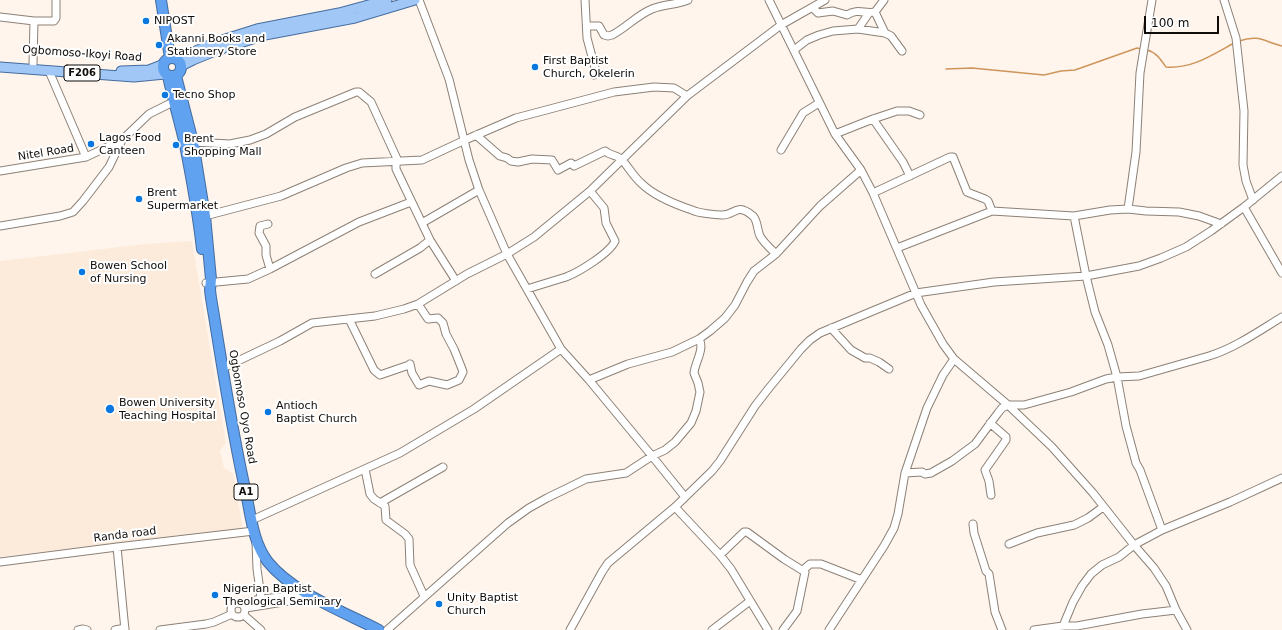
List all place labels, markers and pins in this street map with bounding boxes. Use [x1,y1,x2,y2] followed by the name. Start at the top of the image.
[154,14,194,28] place label: NIPOST
[141,16,151,26] marker: NIPOST
[167,32,265,58] place label: Akanni Books and Stationery Store
[154,40,164,50] marker: Akanni Books and Stationery Store
[543,54,635,80] place label: First Baptist Church, Okelerin
[530,62,540,72] marker: First Baptist Church, Okelerin
[173,88,236,102] place label: Tecno Shop
[160,90,170,100] marker: Tecno Shop
[99,131,161,157] place label: Lagos Food Canteen
[184,132,261,158] place label: Brent Shopping Mall
[86,139,96,149] marker: Lagos Food Canteen
[171,140,181,150] marker: Brent Shopping Mall
[147,186,218,212] place label: Brent Supermarket
[134,194,144,204] marker: Brent Supermarket
[90,259,167,285] place label: Bowen School of Nursing
[77,267,87,277] marker: Bowen School of Nursing
[119,396,216,422] place label: Bowen University Teaching Hospital
[276,399,357,425] place label: Antioch Baptist Church
[104,403,116,415] marker: Bowen University Teaching Hospital
[263,407,273,417] marker: Antioch Baptist Church
[223,582,342,608] place label: Nigerian Baptist Theological Seminary
[210,590,220,600] marker: Nigerian Baptist Theological Seminary
[447,591,518,617] place label: Unity Baptist Church
[434,599,444,609] marker: Unity Baptist Church

